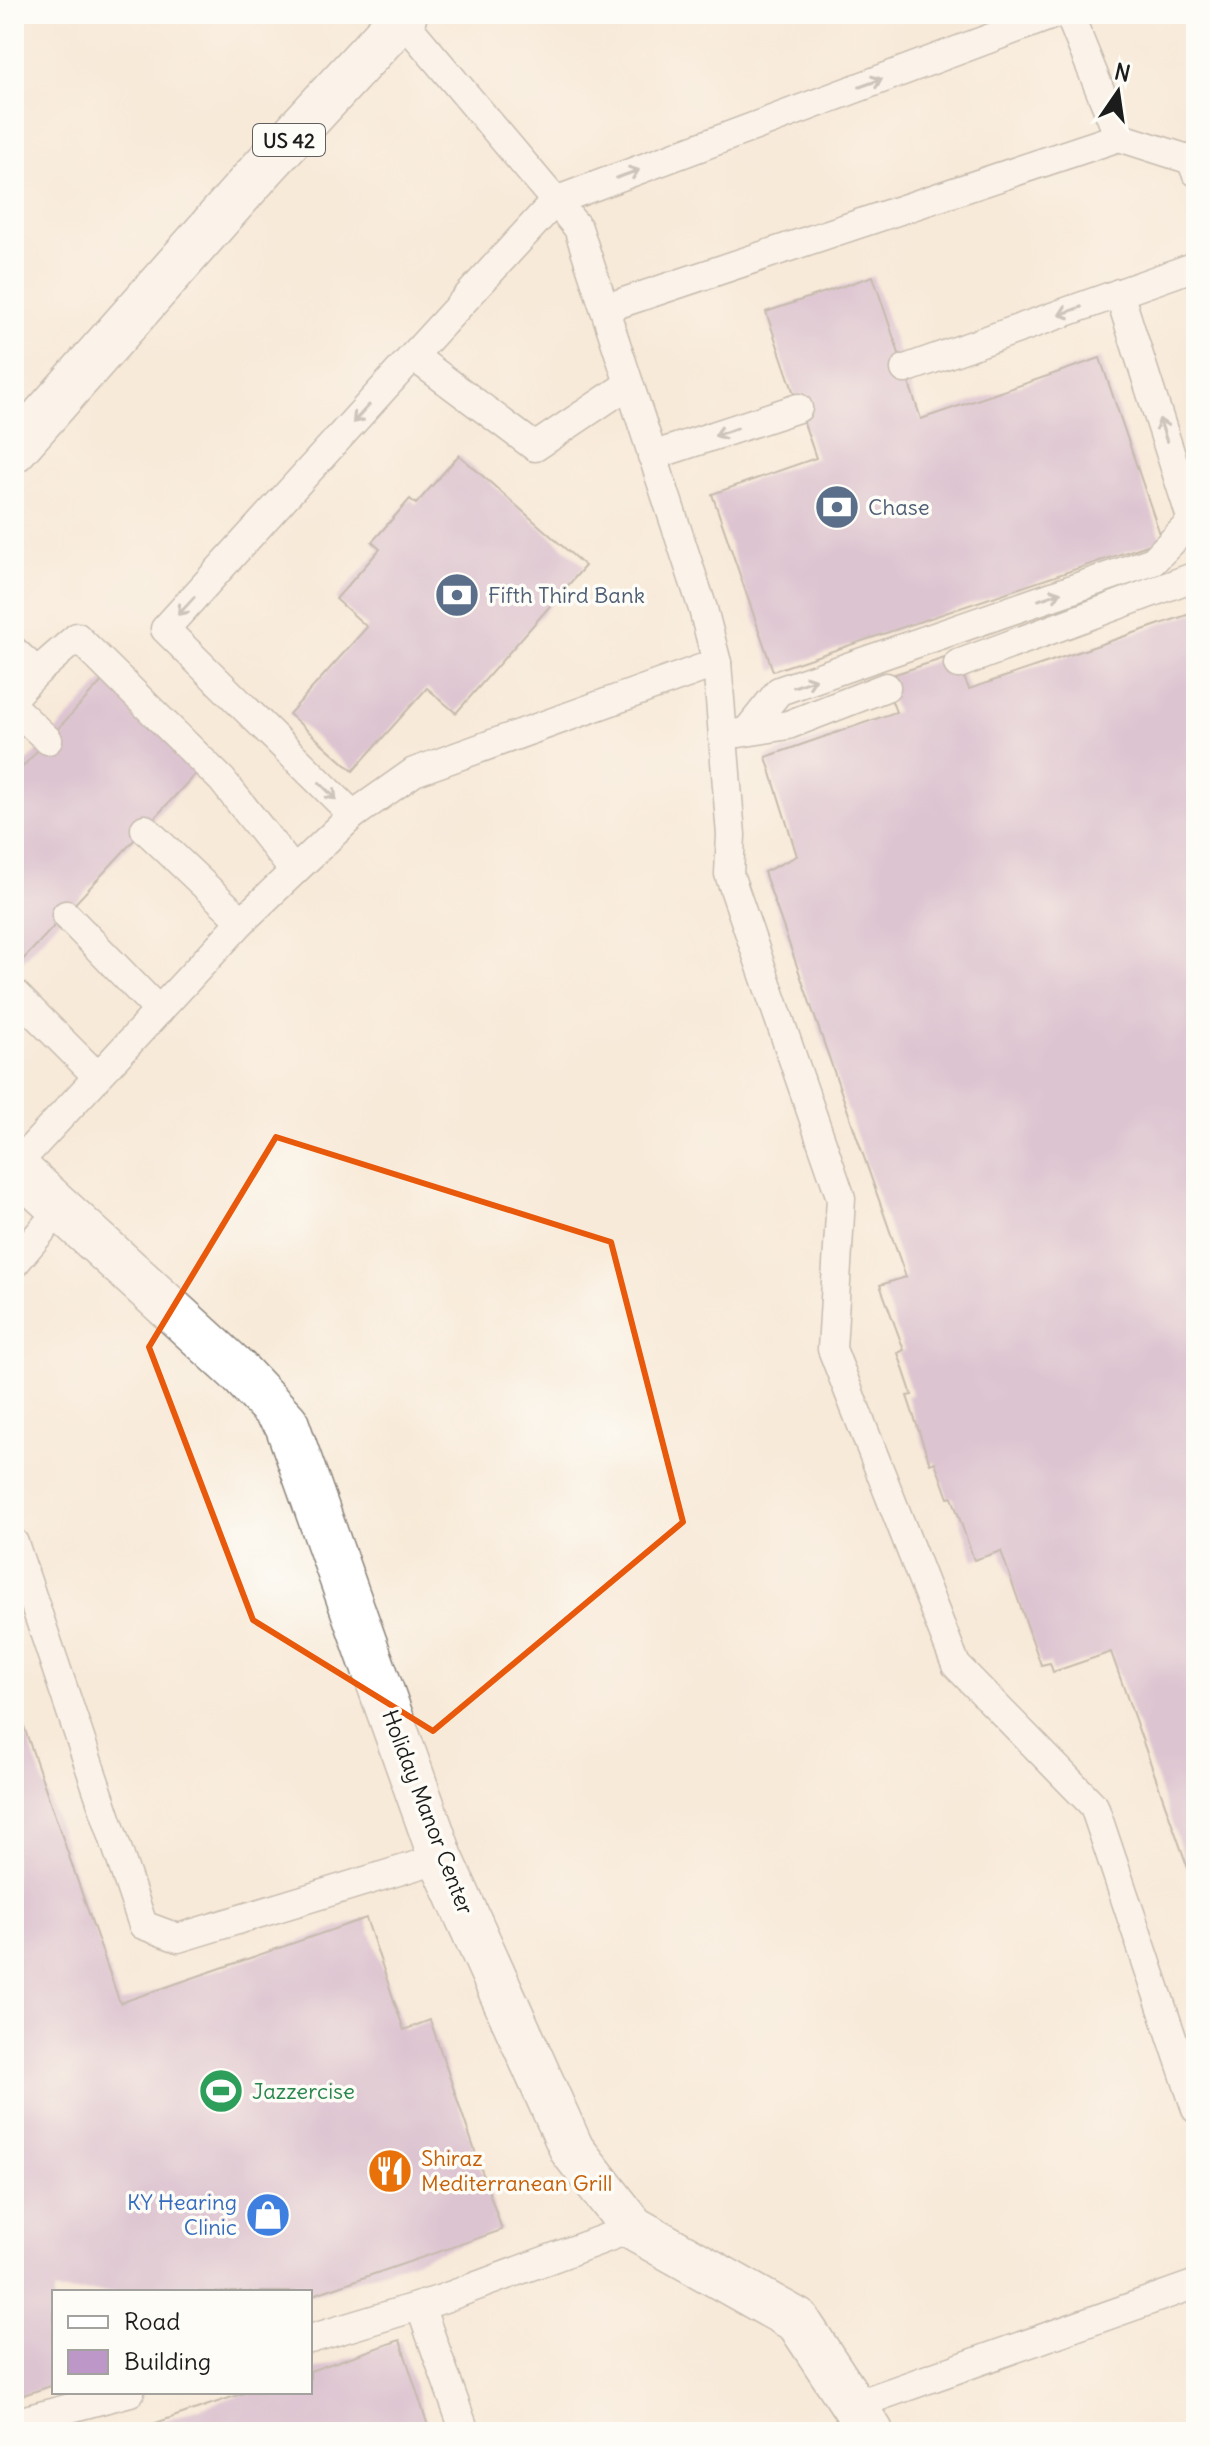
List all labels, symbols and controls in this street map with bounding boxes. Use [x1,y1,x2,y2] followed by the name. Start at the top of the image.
[1078,52,1158,132] north arrow
[1112,57,1133,88] text: N
[859,75,883,89] one-way arrow
[253,124,325,156] road number: US 42
[615,166,640,180] one-way arrow
[1058,304,1083,319] one-way arrow
[352,403,370,423] one-way arrow
[1155,417,1170,443] one-way arrow
[713,426,738,441] one-way arrow
[813,483,861,531] bank icon: Chase
[868,493,930,521] place label: Chase
[433,571,481,619] bank icon: Fifth Third Bank
[488,581,645,609] place label: Fifth Third Bank
[1037,588,1062,603] one-way arrow
[177,596,195,616] one-way arrow
[792,674,817,689] one-way arrow
[318,781,337,800] one-way arrow
[376,1706,480,1918] street label: Holiday Manor Center
[197,2067,245,2115] sports icon: Jazzercise
[252,2077,355,2105] place label: Jazzercise
[421,2144,613,2197] place label: Shiraz Mediterranean Grill
[366,2147,414,2195] restaurant icon: Shiraz Mediterranean Grill
[127,2188,237,2241] place label: KY Hearing Clinic
[244,2191,292,2239] shop icon: KY Hearing Clinic
[52,2290,312,2394] legend
[124,2306,180,2336] text: Road
[124,2346,211,2376] text: Building

